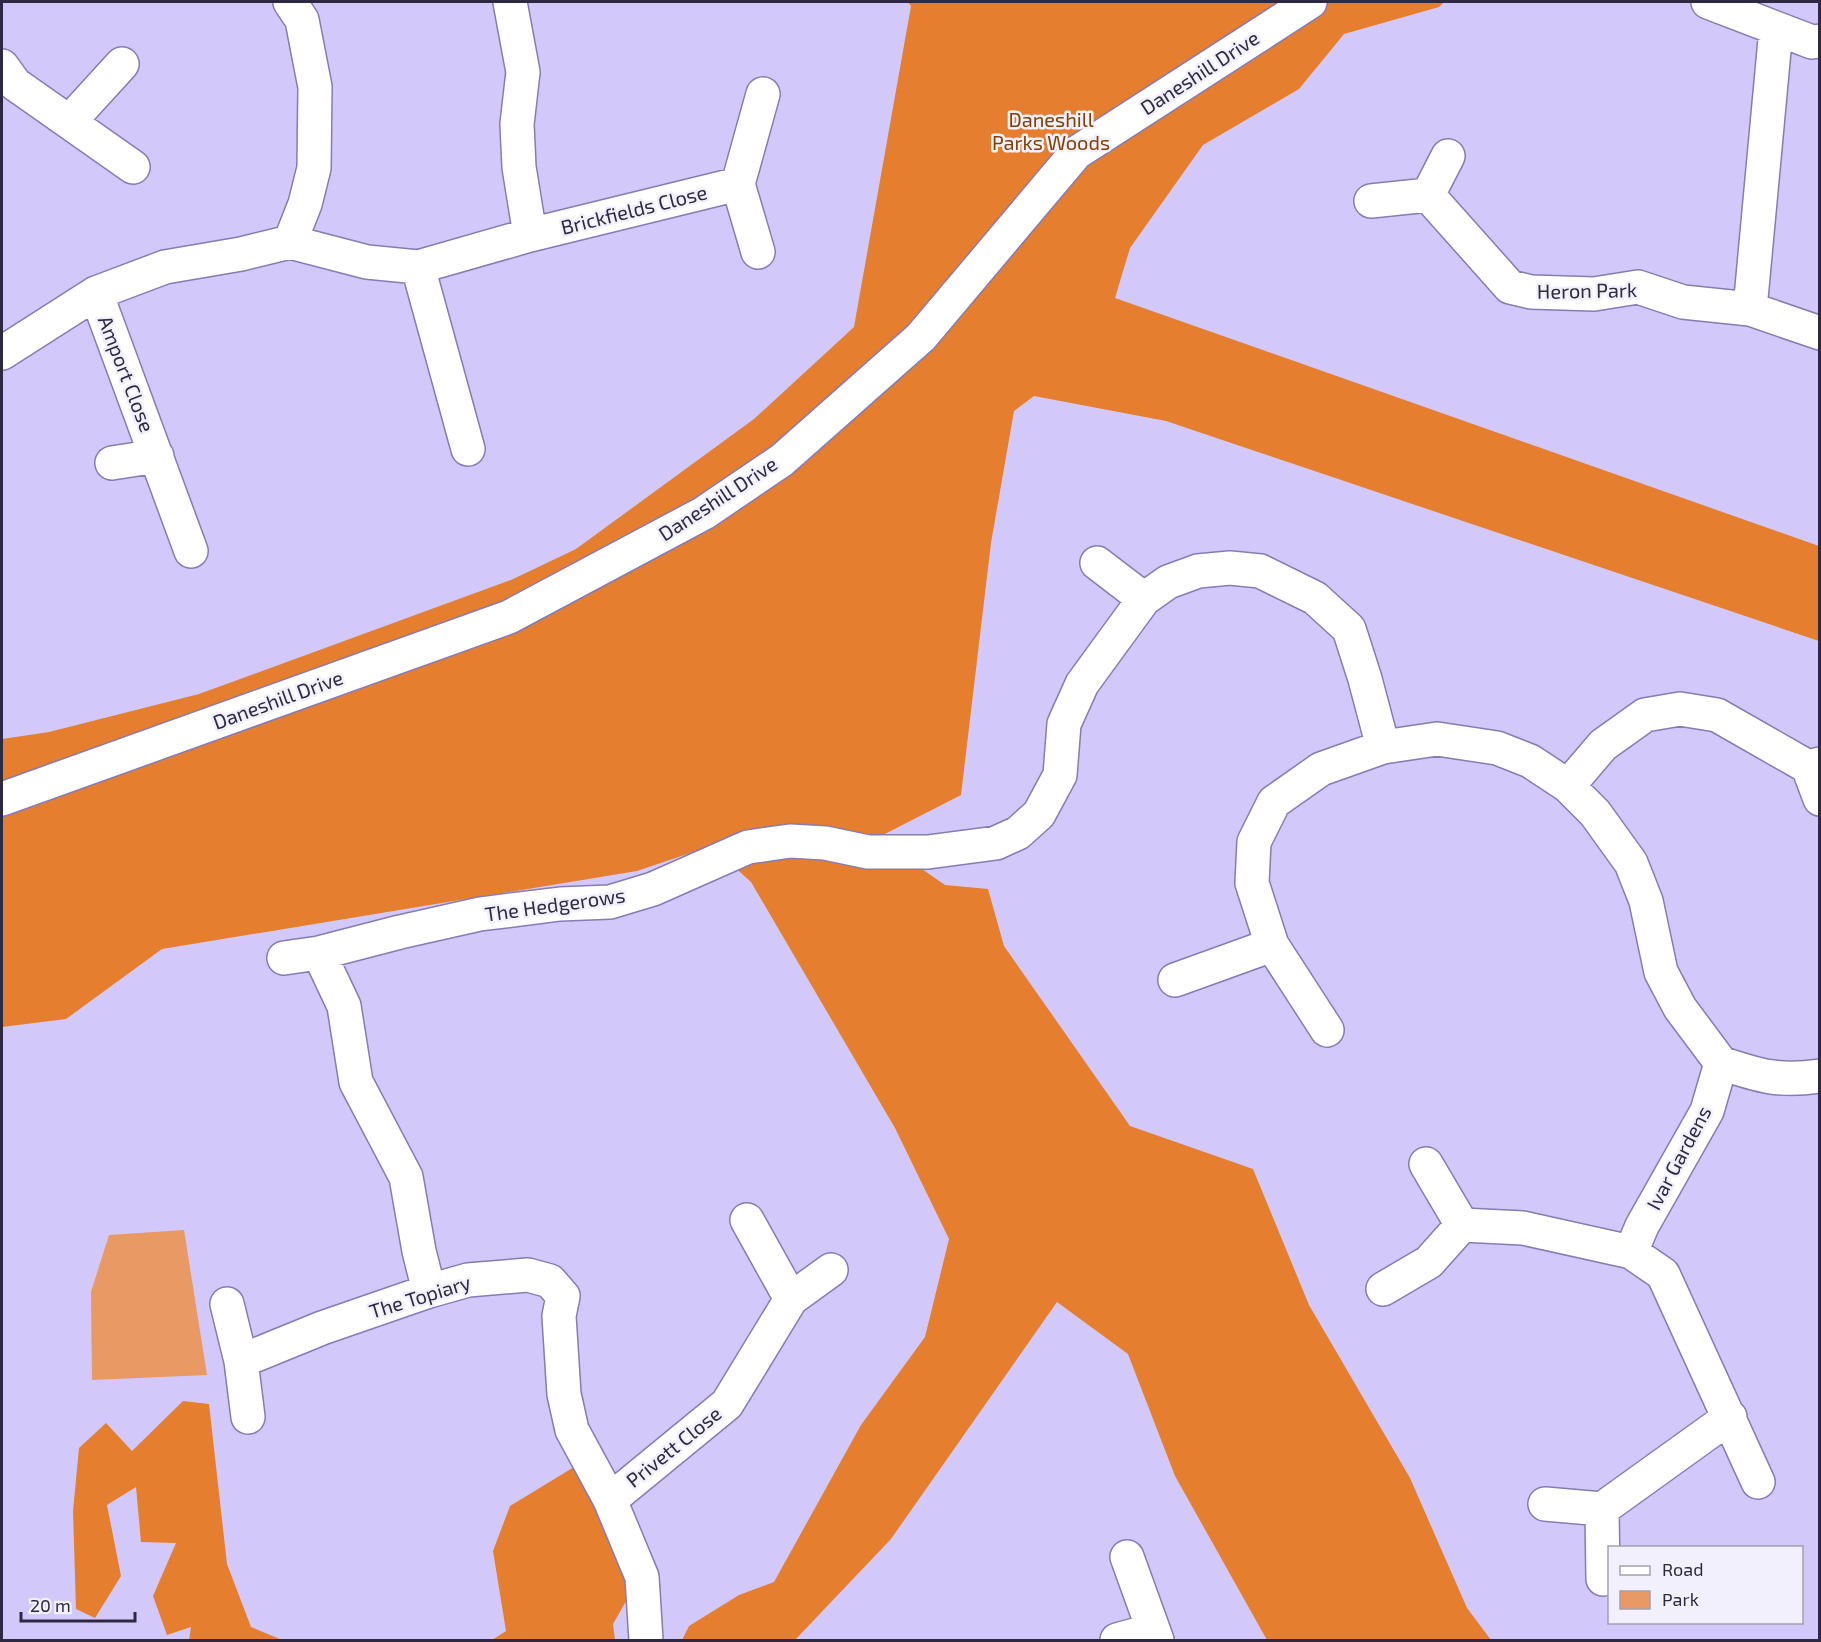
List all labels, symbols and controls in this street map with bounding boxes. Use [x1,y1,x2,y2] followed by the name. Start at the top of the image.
[1136,25,1263,119] street label: Daneshill Drive
[992,107,1110,154] park label: Daneshill Parks Woods
[558,179,709,239] street label: Brickfields Close
[1537,277,1637,303] street label: Heron Park
[94,312,160,435] street label: Amport Close
[654,451,781,545] street label: Daneshill Drive
[209,664,346,734] street label: Daneshill Drive
[483,882,627,926] street label: The Hedgerows
[1641,1102,1716,1214] street label: Ivar Gardens
[366,1269,474,1323] street label: The Topiary
[621,1401,726,1492] street label: Privett Close
[1608,1546,1803,1624] legend
[1662,1558,1703,1580] text: Road
[21,1585,135,1623] scale bar
[1662,1588,1699,1610] text: Park
[30,1594,71,1616] text: 20 m

